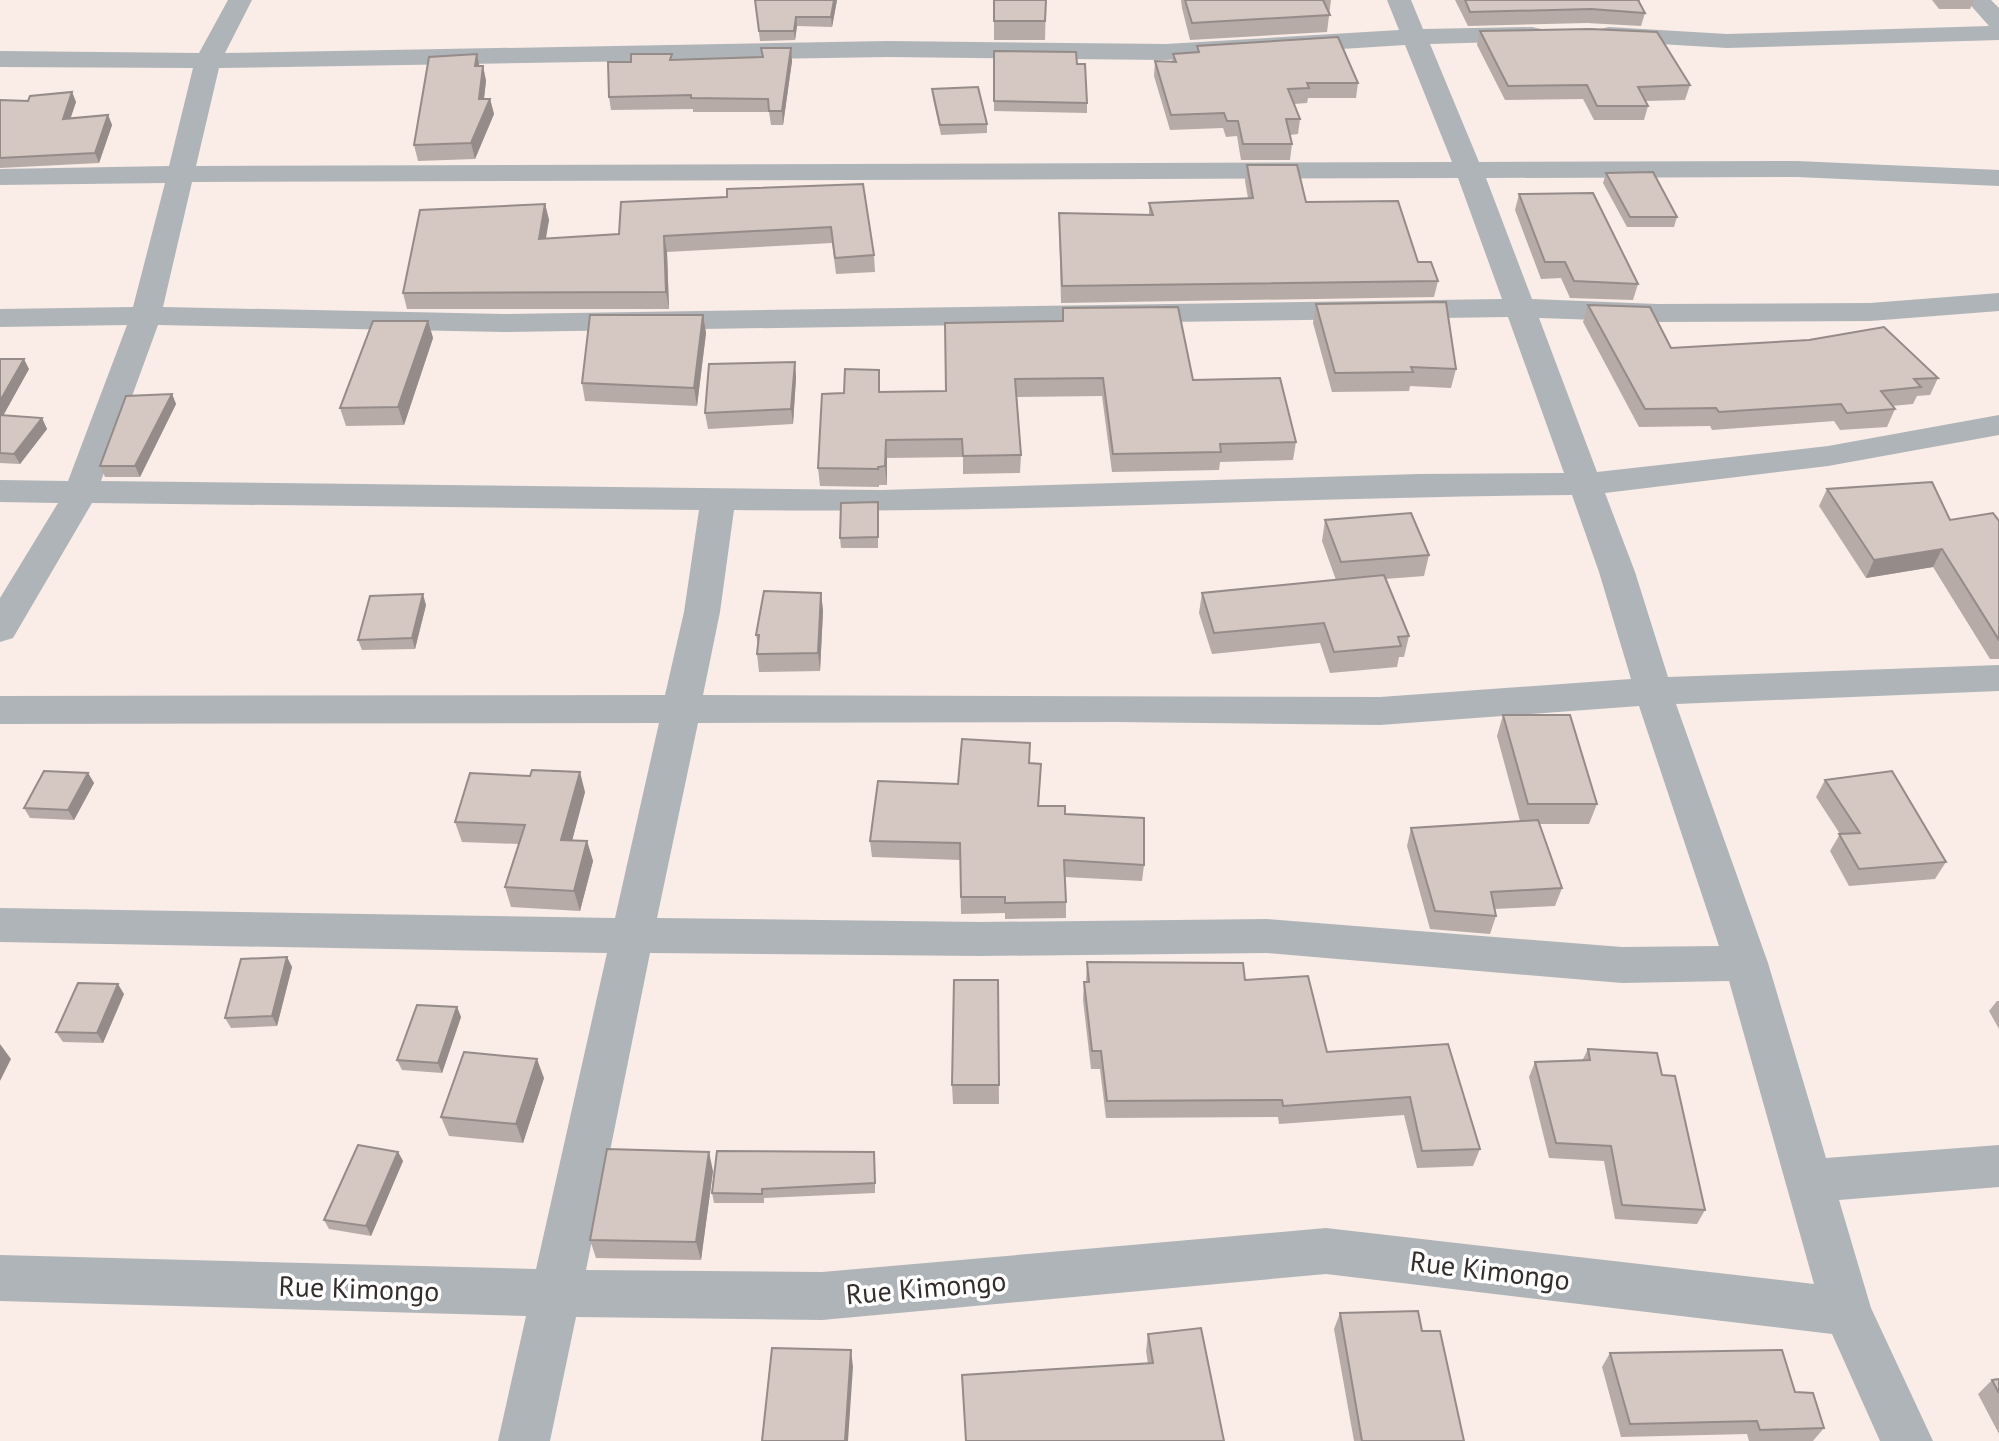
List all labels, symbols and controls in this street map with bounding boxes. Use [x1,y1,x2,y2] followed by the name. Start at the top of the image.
[1408,1242,1572,1298] street label: Rue Kimongo
[844,1262,1008,1312] street label: Rue Kimongo
[278,1267,440,1309] street label: Rue Kimongo

